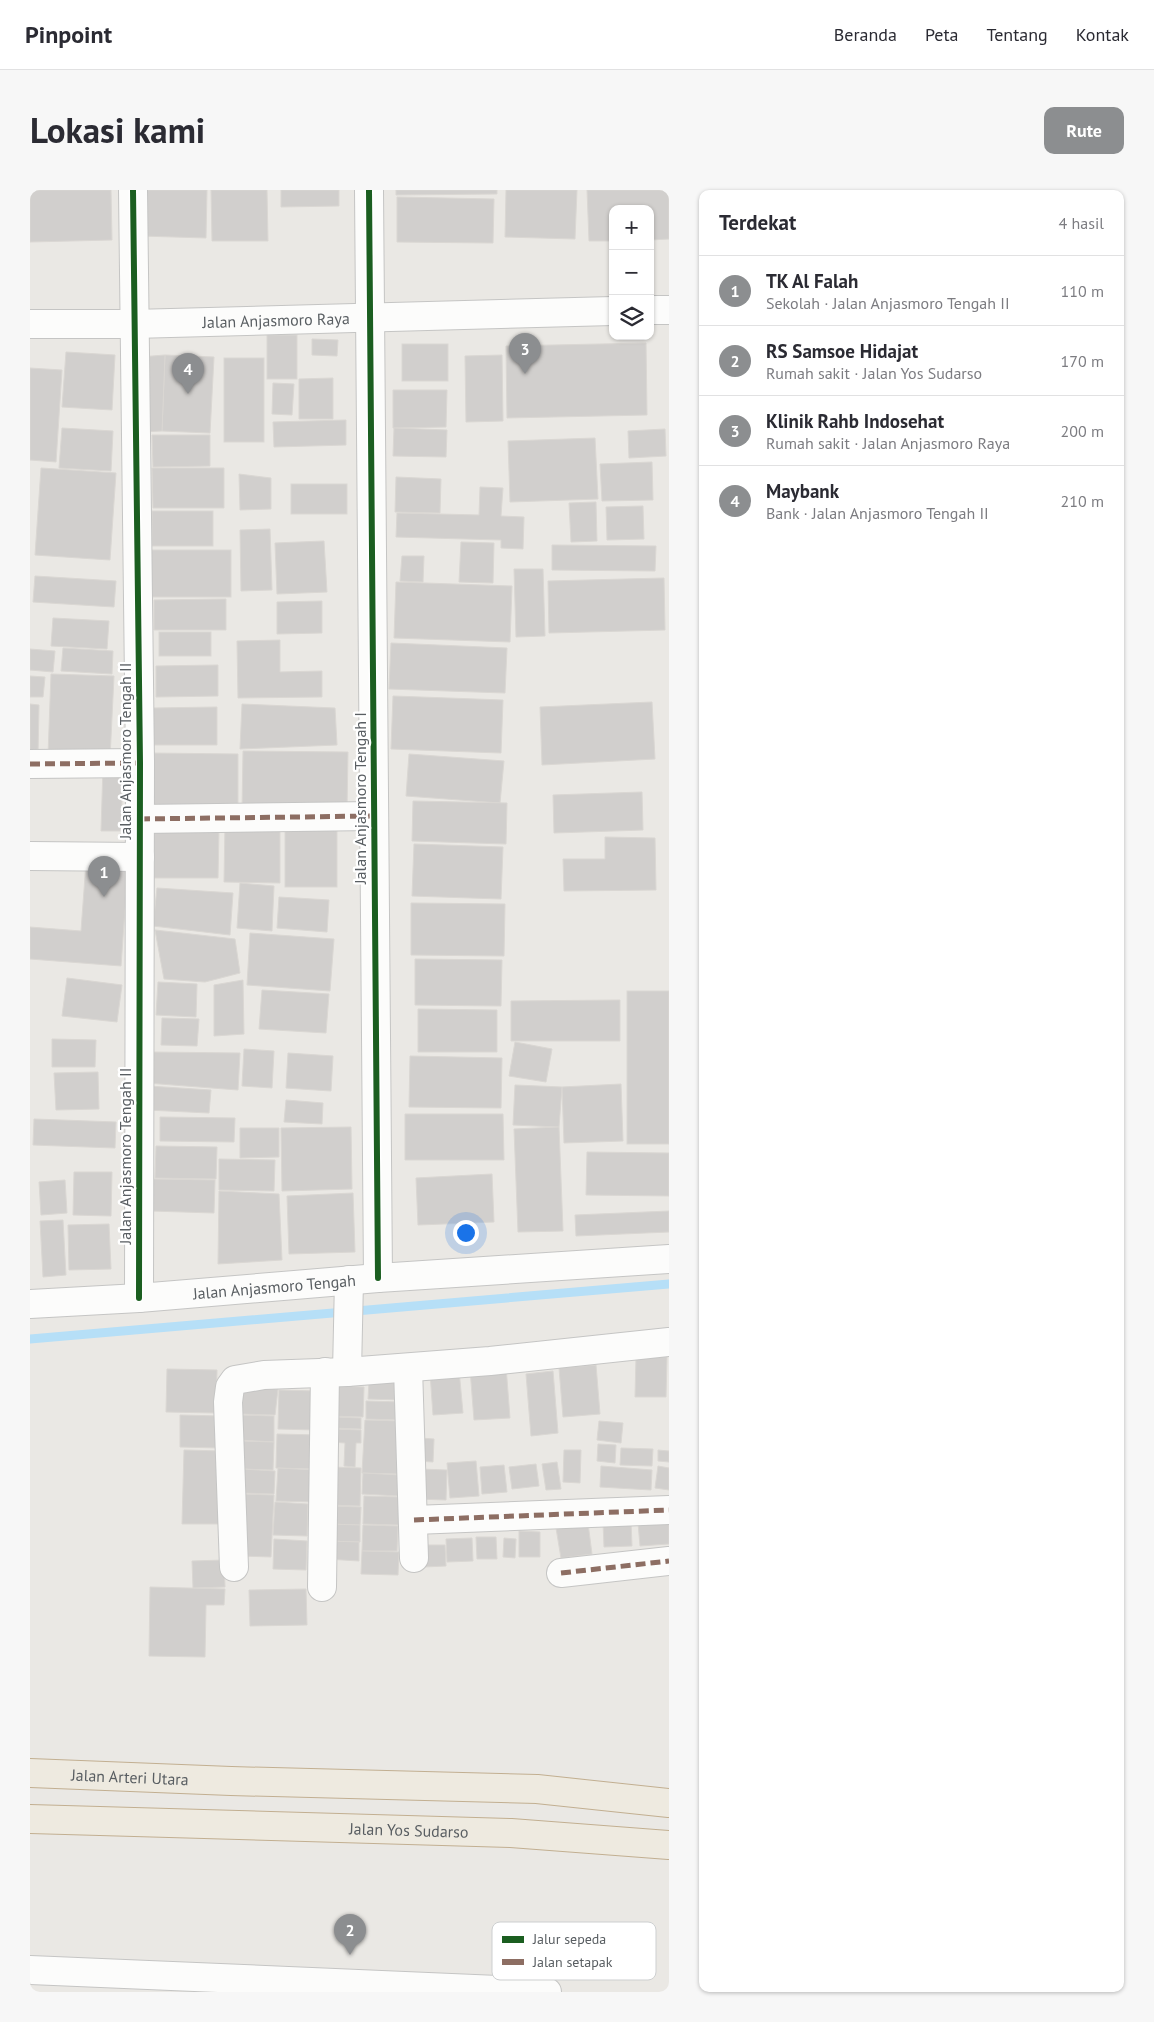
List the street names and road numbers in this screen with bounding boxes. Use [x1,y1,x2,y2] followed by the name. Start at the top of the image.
[201,308,350,332] street label: Jalan Anjasmoro Raya
[115,663,135,840] street label: Jalan Anjasmoro Tengah II
[350,712,370,885] street label: Jalan Anjasmoro Tengah I
[115,1068,135,1245] street label: Jalan Anjasmoro Tengah II
[191,1270,357,1304] street label: Jalan Anjasmoro Tengah
[70,1765,189,1789] street label: Jalan Arteri Utara
[348,1818,469,1842] street label: Jalan Yos Sudarso

